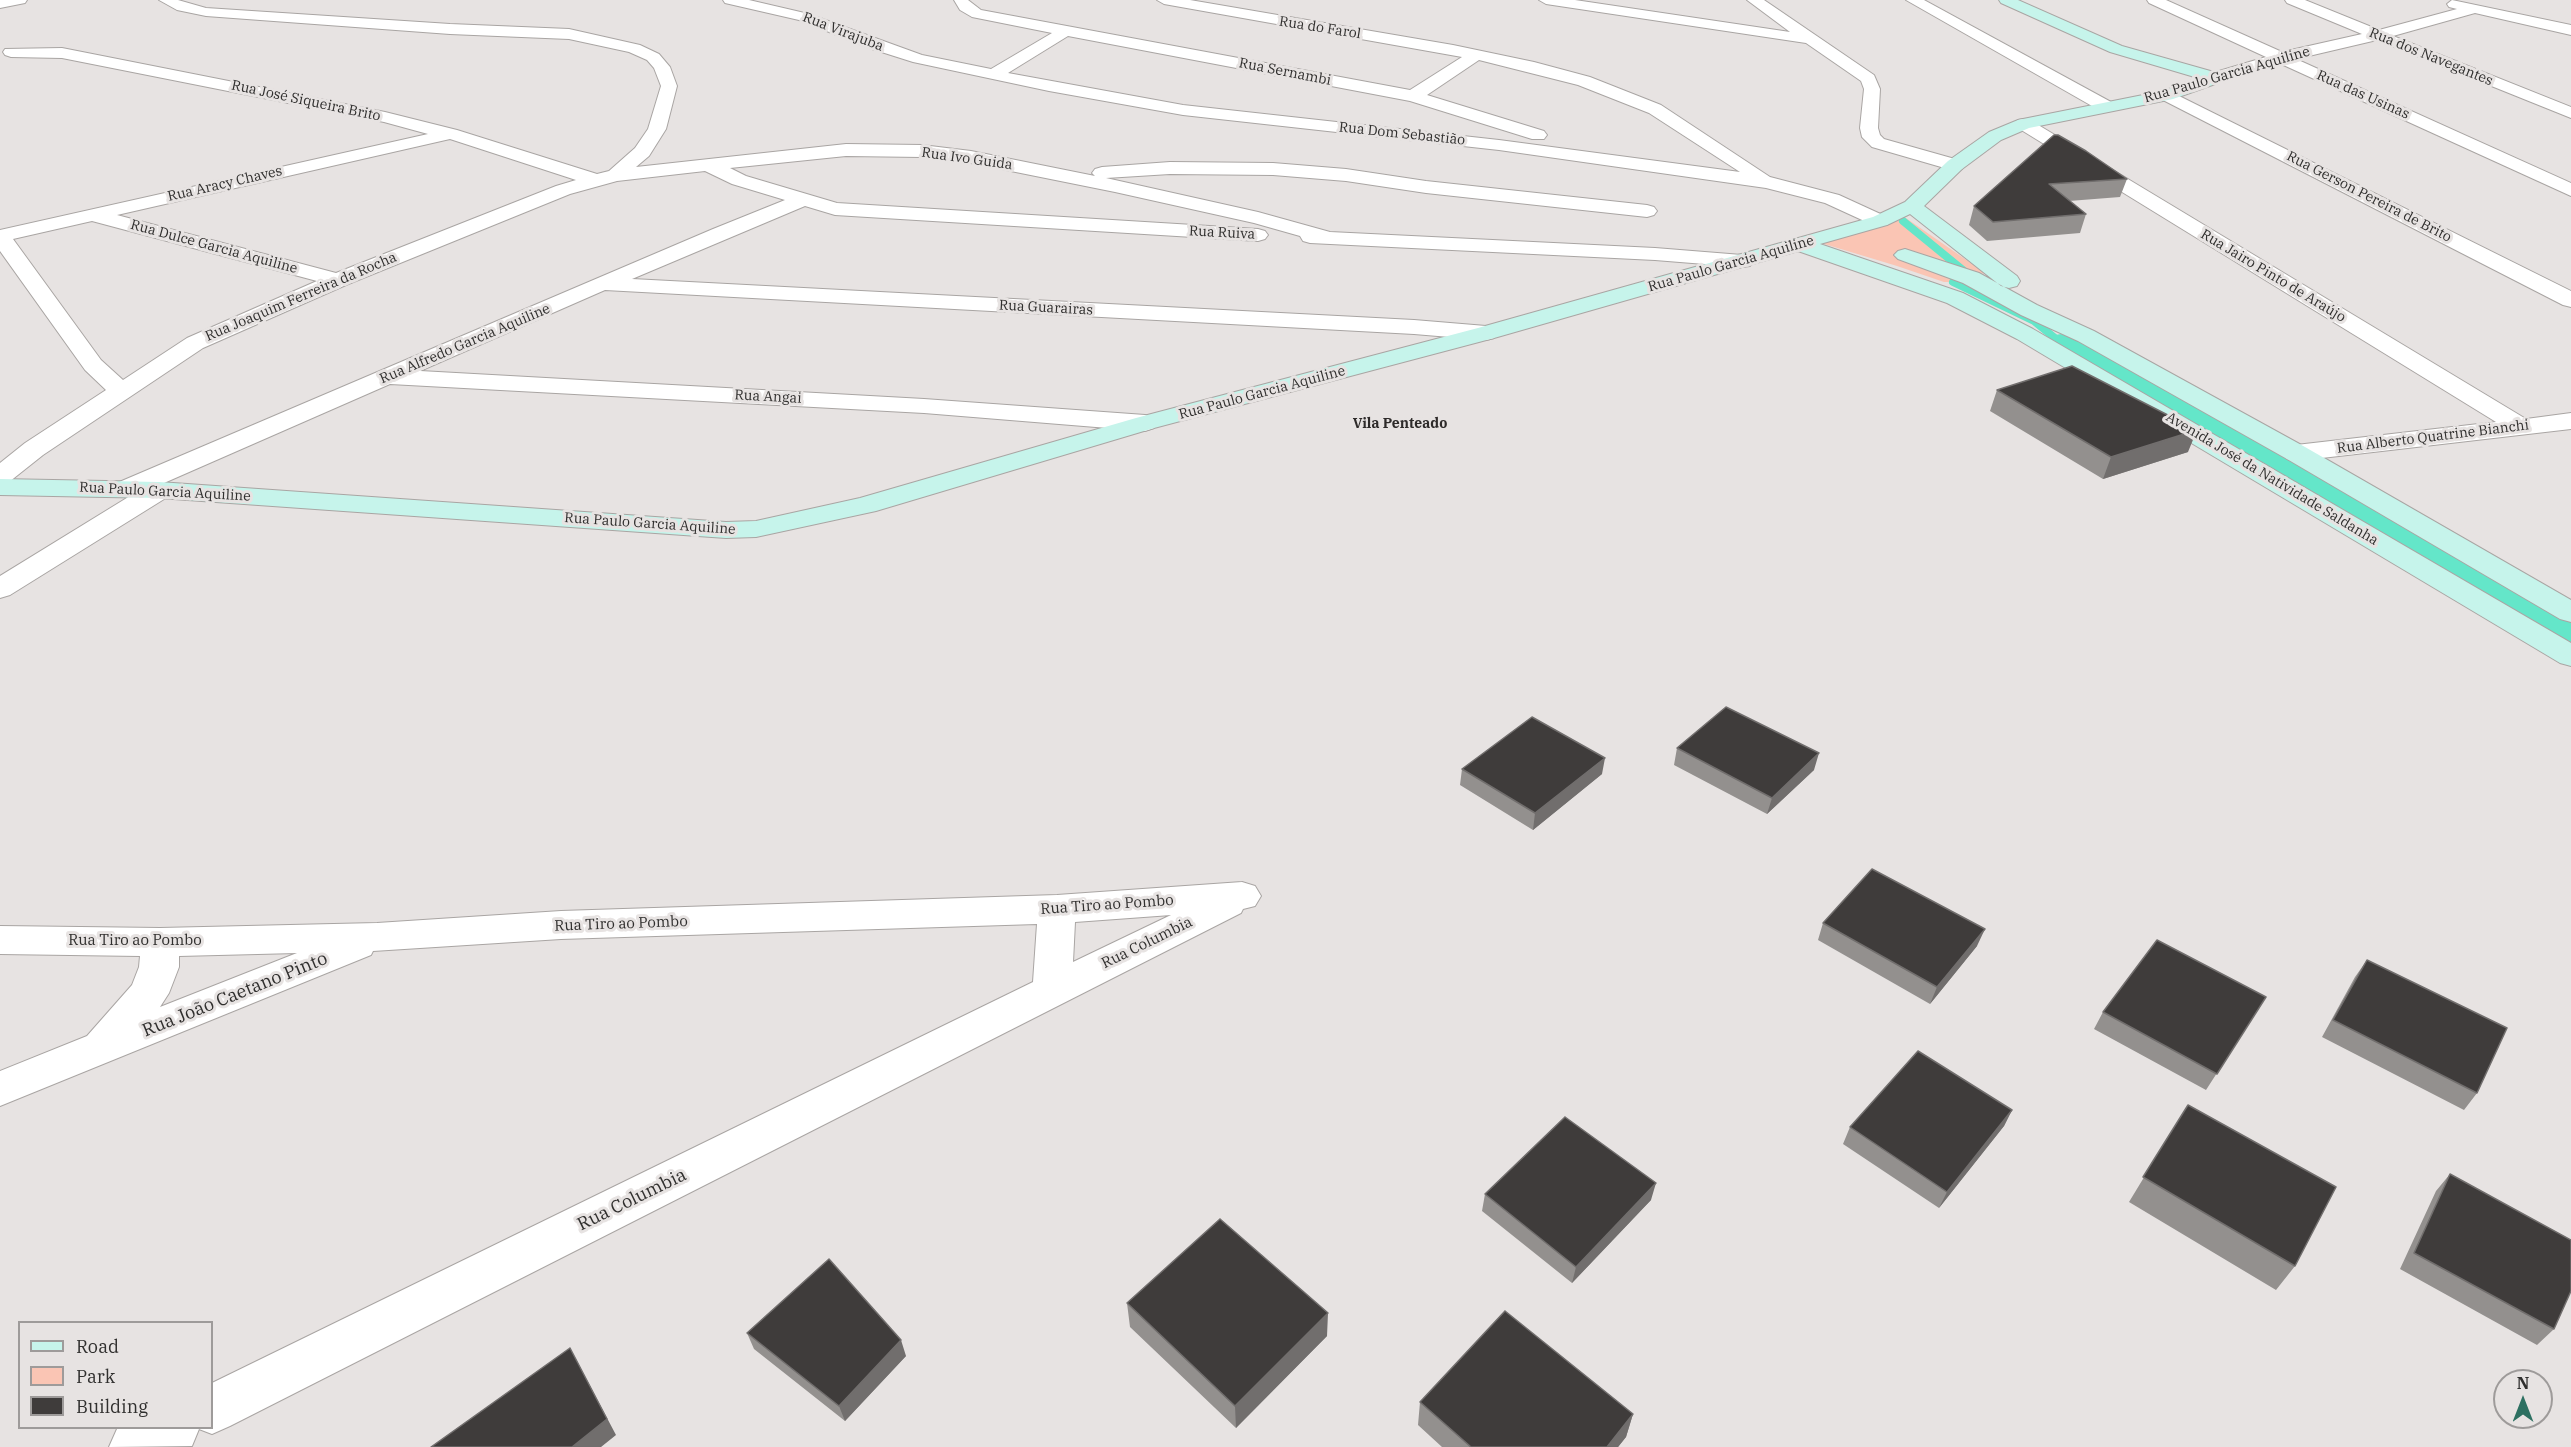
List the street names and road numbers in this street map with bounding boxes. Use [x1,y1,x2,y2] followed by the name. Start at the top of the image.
[800,9,886,55] street label: Rua Virajuba
[1278,13,1362,43] street label: Rua do Farol
[2367,24,2495,90] street label: Rua dos Navegantes
[2142,43,2312,107] street label: Rua Paulo Garcia Aquiline
[1237,55,1333,89] street label: Rua Sernambi
[2314,67,2412,123] street label: Rua das Usinas
[230,77,382,125] street label: Rua José Siqueira Brito
[1338,119,1466,149] street label: Rua Dom Sebastião
[921,144,1013,174] street label: Rua Ivo Guida
[2284,148,2454,246] street label: Rua Gerson Pereira de Brito
[166,163,284,205] street label: Rua Aracy Chaves
[129,217,299,277] street label: Rua Dulce Garcia Aquiline
[1188,223,1256,243] street label: Rua Ruiva
[2197,226,2349,326] street label: Rua Jairo Pinto de Araújo
[1646,232,1816,296] street label: Rua Paulo Garcia Aquiline
[203,249,399,345] street label: Rua Joaquim Ferreira da Rocha
[999,297,1093,319] street label: Rua Guarairas
[377,300,553,388] street label: Rua Alfredo Garcia Aquiline
[1177,363,1347,423] street label: Rua Paulo Garcia Aquiline
[734,387,802,407] street label: Rua Angai
[2163,409,2381,549] street label: Avenida José da Natividade Saldanha
[2336,417,2530,457] street label: Rua Alberto Quatrine Bianchi
[79,479,251,505] street label: Rua Paulo Garcia Aquiline
[564,510,736,538] street label: Rua Paulo Garcia Aquiline
[1040,891,1174,919] street label: Rua Tiro ao Pombo
[554,913,688,935] street label: Rua Tiro ao Pombo
[1099,913,1195,973] street label: Rua Columbia
[68,932,202,950] street label: Rua Tiro ao Pombo
[139,948,331,1042] street label: Rua João Caetano Pinto
[574,1164,690,1236] street label: Rua Columbia

